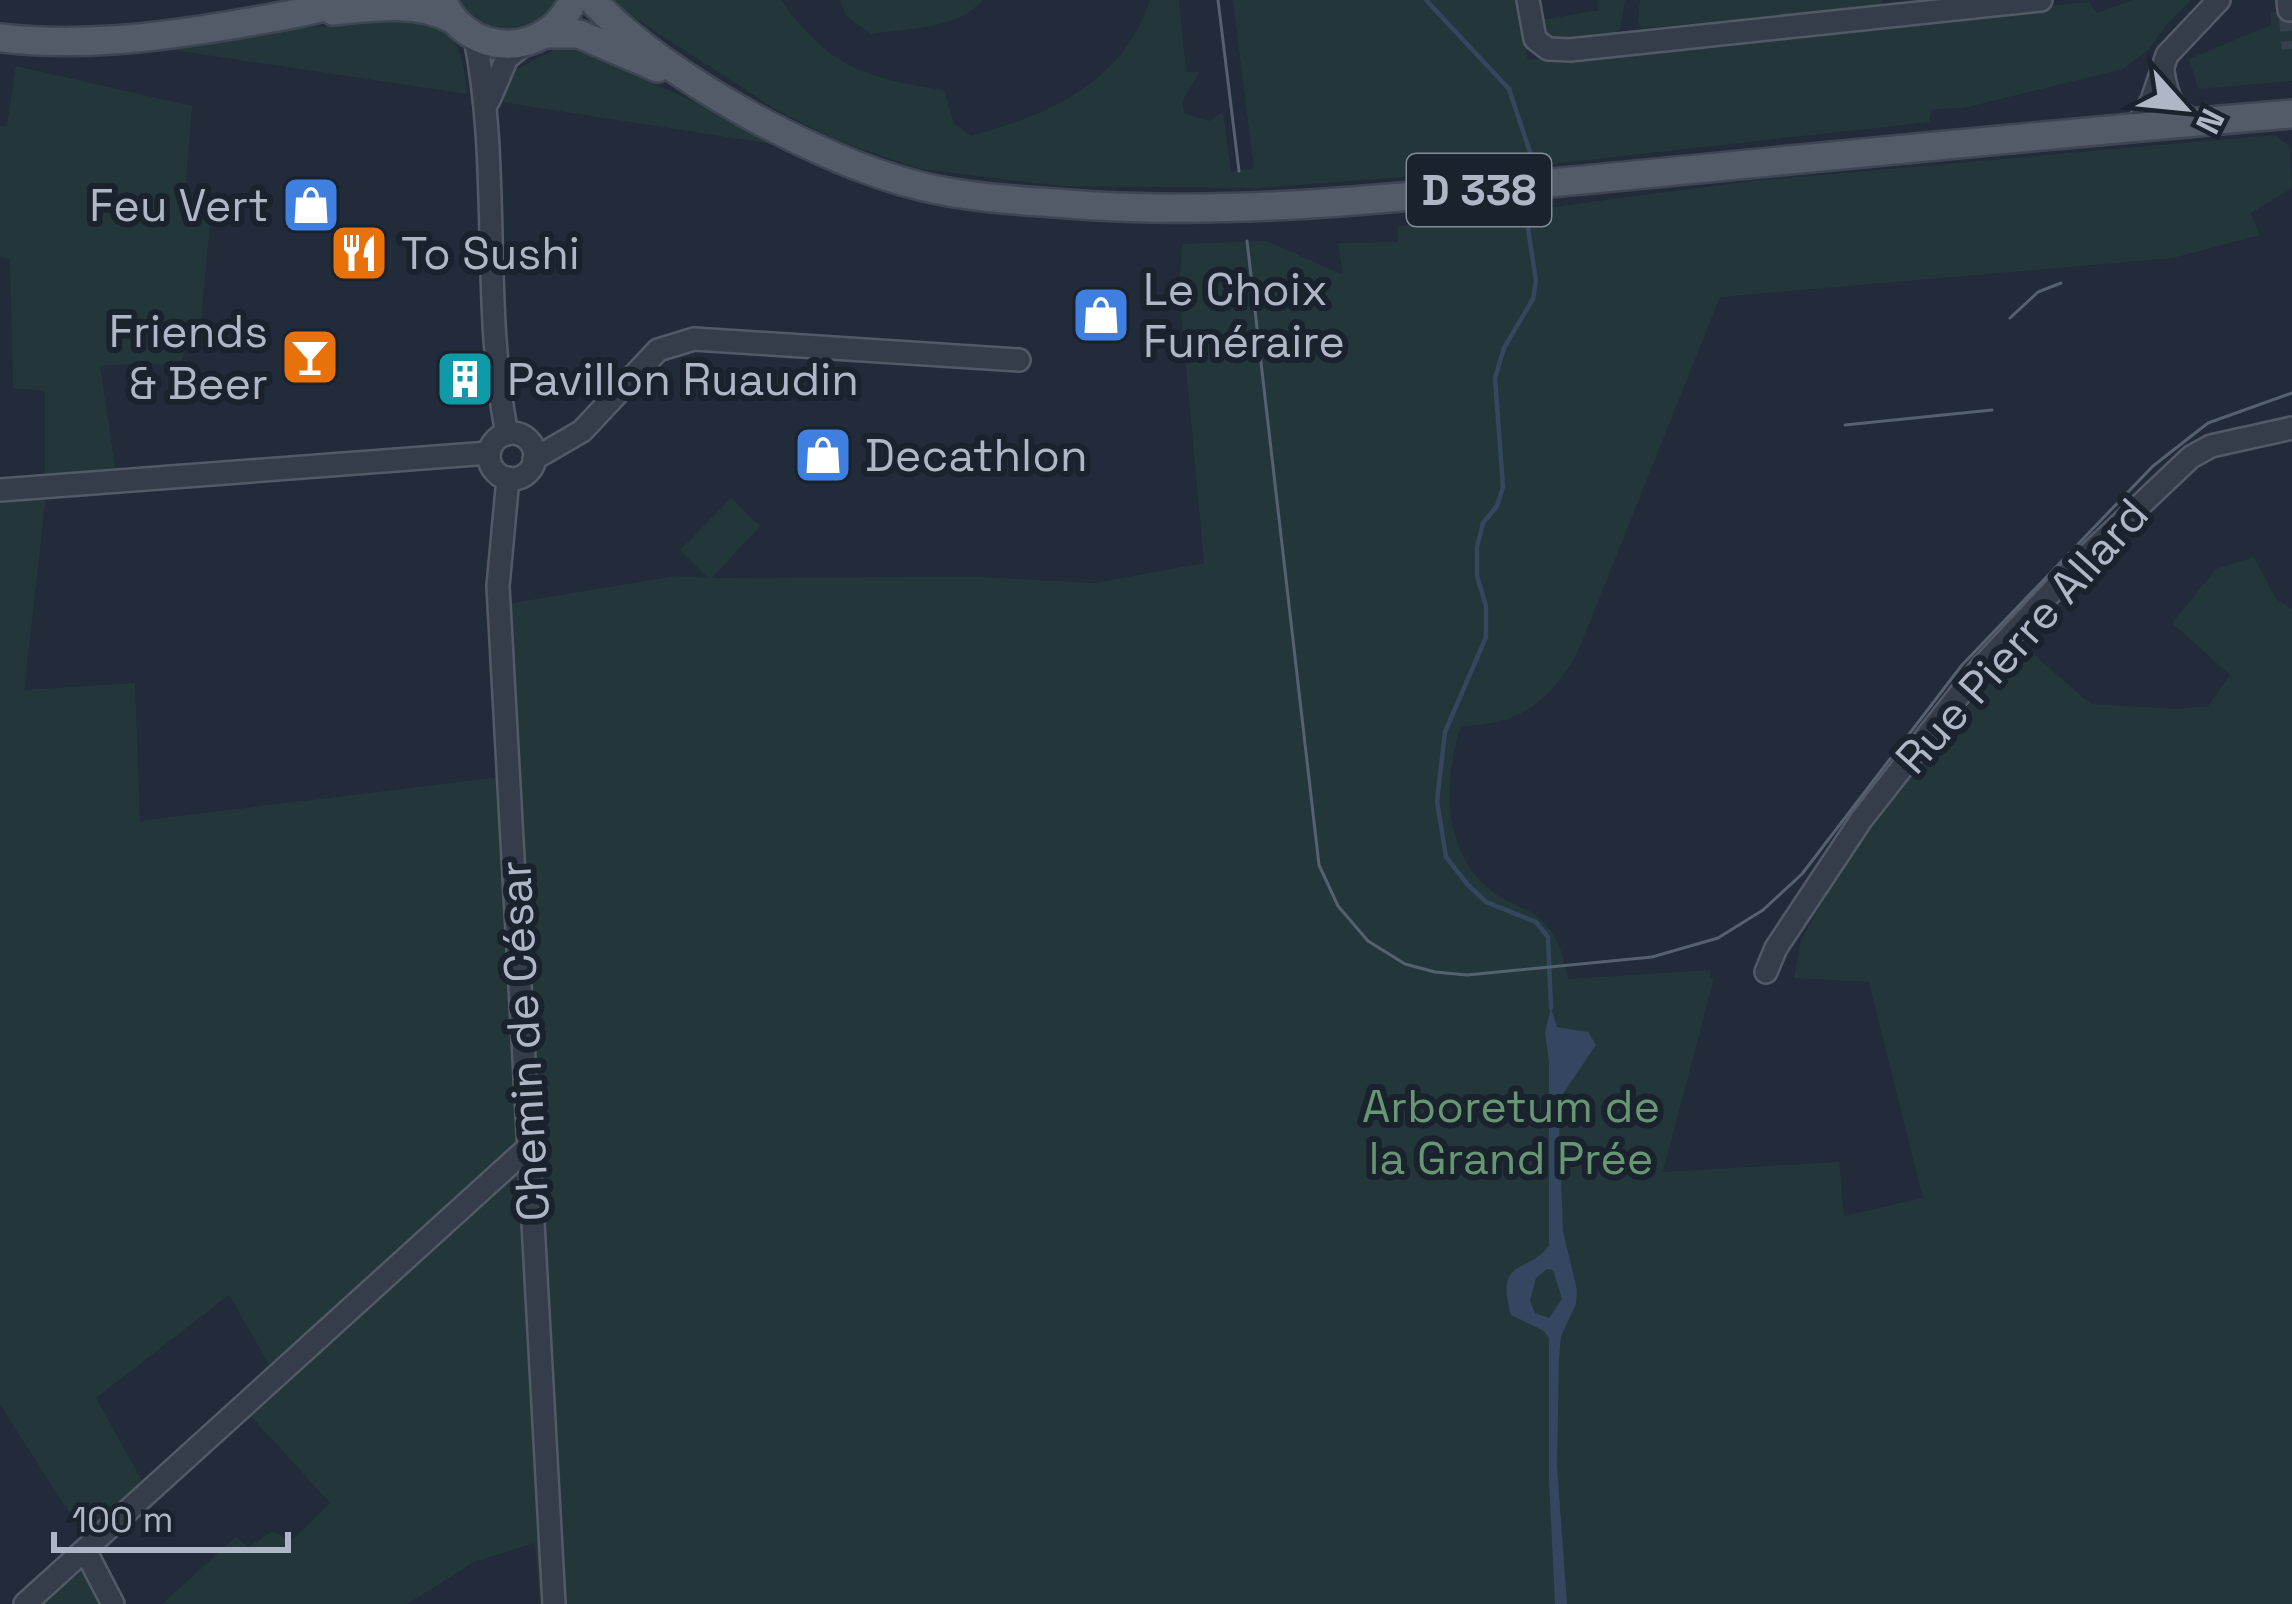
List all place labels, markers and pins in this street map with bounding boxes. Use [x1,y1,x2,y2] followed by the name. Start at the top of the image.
[280,174,342,236] shop icon: Feu Vert
[89,177,269,234] place label: Feu Vert
[328,222,390,284] restaurant icon: To Sushi
[401,225,580,282] place label: To Sushi
[1143,261,1345,370] place label: Le Choix Funéraire
[1070,284,1132,346] shop icon: Le Choix Funéraire
[109,303,268,412] place label: Friends & Beer
[279,326,341,388] bar icon: Friends & Beer
[434,348,496,410] building icon: Pavillon Ruaudin
[507,351,859,408] place label: Pavillon Ruaudin
[792,424,854,486] shop icon: Decathlon
[865,427,1088,484] place label: Decathlon

